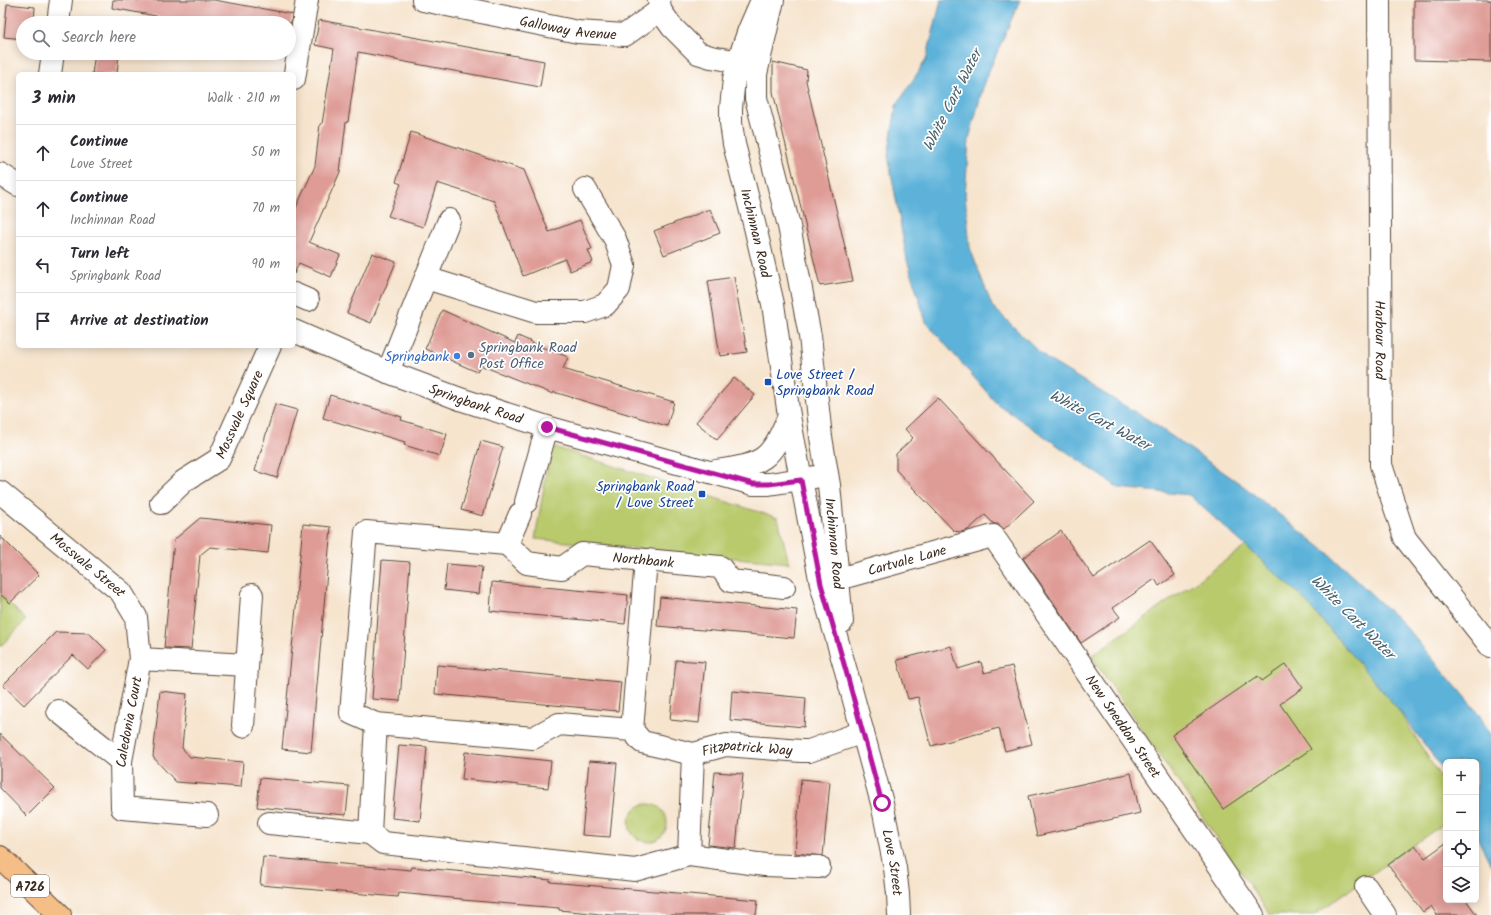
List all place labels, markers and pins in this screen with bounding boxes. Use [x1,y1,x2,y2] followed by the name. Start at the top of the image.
[479,337,578,375] place label: Springbank Road Post Office
[385,346,449,368] place label: Springbank
[466,350,476,360] marker: Springbank Road Post Office
[452,351,462,361] marker: Springbank
[776,364,875,402] place label: Love Street / Springbank Road
[763,377,773,387] marker: Love Street / Springbank Road
[596,476,695,514] place label: Springbank Road / Love Street
[697,489,707,499] marker: Springbank Road / Love Street

